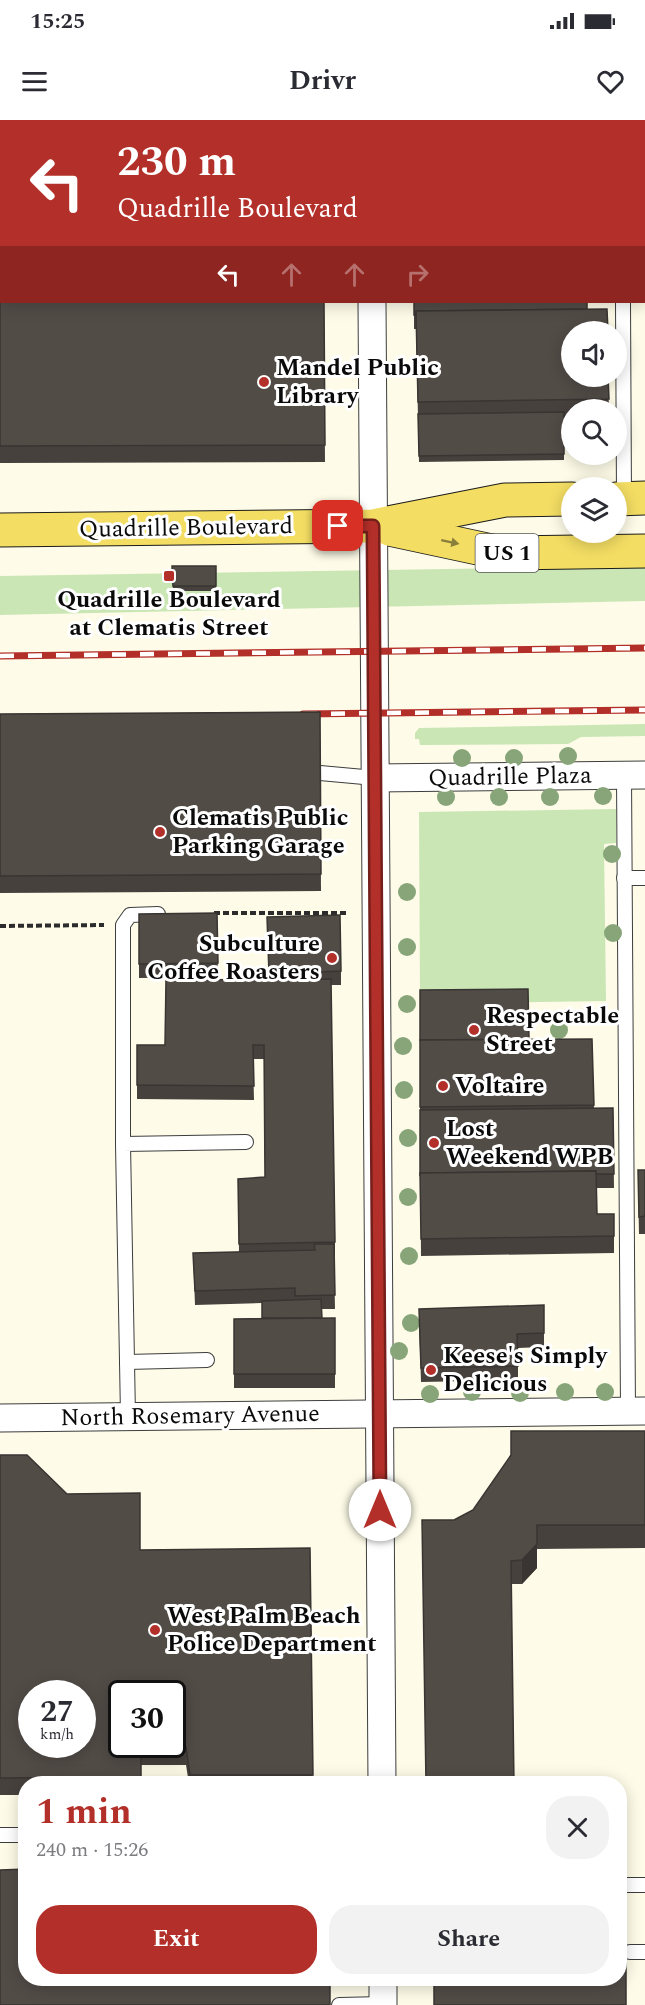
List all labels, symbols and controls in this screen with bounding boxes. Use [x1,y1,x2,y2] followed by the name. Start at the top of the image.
[30,5,85,38] text: 15:25
[289,60,356,102] text: Drivr
[18,65,51,98] icon: menu
[594,65,627,98] icon: heart
[117,131,236,194] text: 230 m
[18,144,96,222] icon: left
[117,188,358,230] text: Quadrille Boulevard
[212,258,245,291] icon: left
[275,258,308,291] icon: ahead
[338,258,371,291] icon: ahead
[401,258,434,291] icon: right
[561,321,627,543] map controls
[561,321,627,387] button: sound
[276,350,439,414] place label: Mandel Public Library
[257,375,271,389] marker: Mandel Public Library
[561,399,627,465] button: search
[561,477,627,543] button: layers
[312,500,363,551] pin
[79,508,293,548] street label: Quadrille Boulevard
[321,509,354,542] icon: arrive
[476,534,538,572] road number: US 1
[441,538,460,547] one-way arrow
[162,569,176,583] marker: Quadrille Boulevard at Clematis Street
[57,582,281,646] place label: Quadrille Boulevard at Clematis Street
[428,758,593,796] street label: Quadrille Plaza
[172,800,348,864] place label: Clematis Public Parking Garage
[153,825,167,839] marker: Clematis Public Parking Garage
[147,926,320,990] place label: Subculture Coffee Roasters
[325,951,339,965] marker: Subculture Coffee Roasters
[486,998,619,1062] place label: Respectable Street
[467,1023,481,1037] marker: Respectable Street
[455,1068,545,1104] place label: Voltaire
[436,1079,450,1093] marker: Voltaire
[446,1111,613,1175] place label: Lost Weekend WPB
[427,1136,441,1150] marker: Lost Weekend WPB
[443,1338,608,1402] place label: Keese's Simply Delicious
[424,1363,438,1377] marker: Keese's Simply Delicious
[60,1396,320,1436] street label: North Rosemary Avenue
[348,1478,412,1542] position arrow
[167,1598,376,1662] place label: West Palm Beach Police Department
[148,1623,162,1637] marker: West Palm Beach Police Department
[108,1680,186,1758] speed limit sign: 30
[40,1689,74,1735] text: 27
[40,1723,74,1746] text: km/h
[36,1785,132,1840] text: 1 min
[546,1796,609,1859] button: close
[36,1835,148,1865] text: 240 m · 15:26
[36,1905,317,1974] button: Exit
[329,1905,609,1974] button: Share

